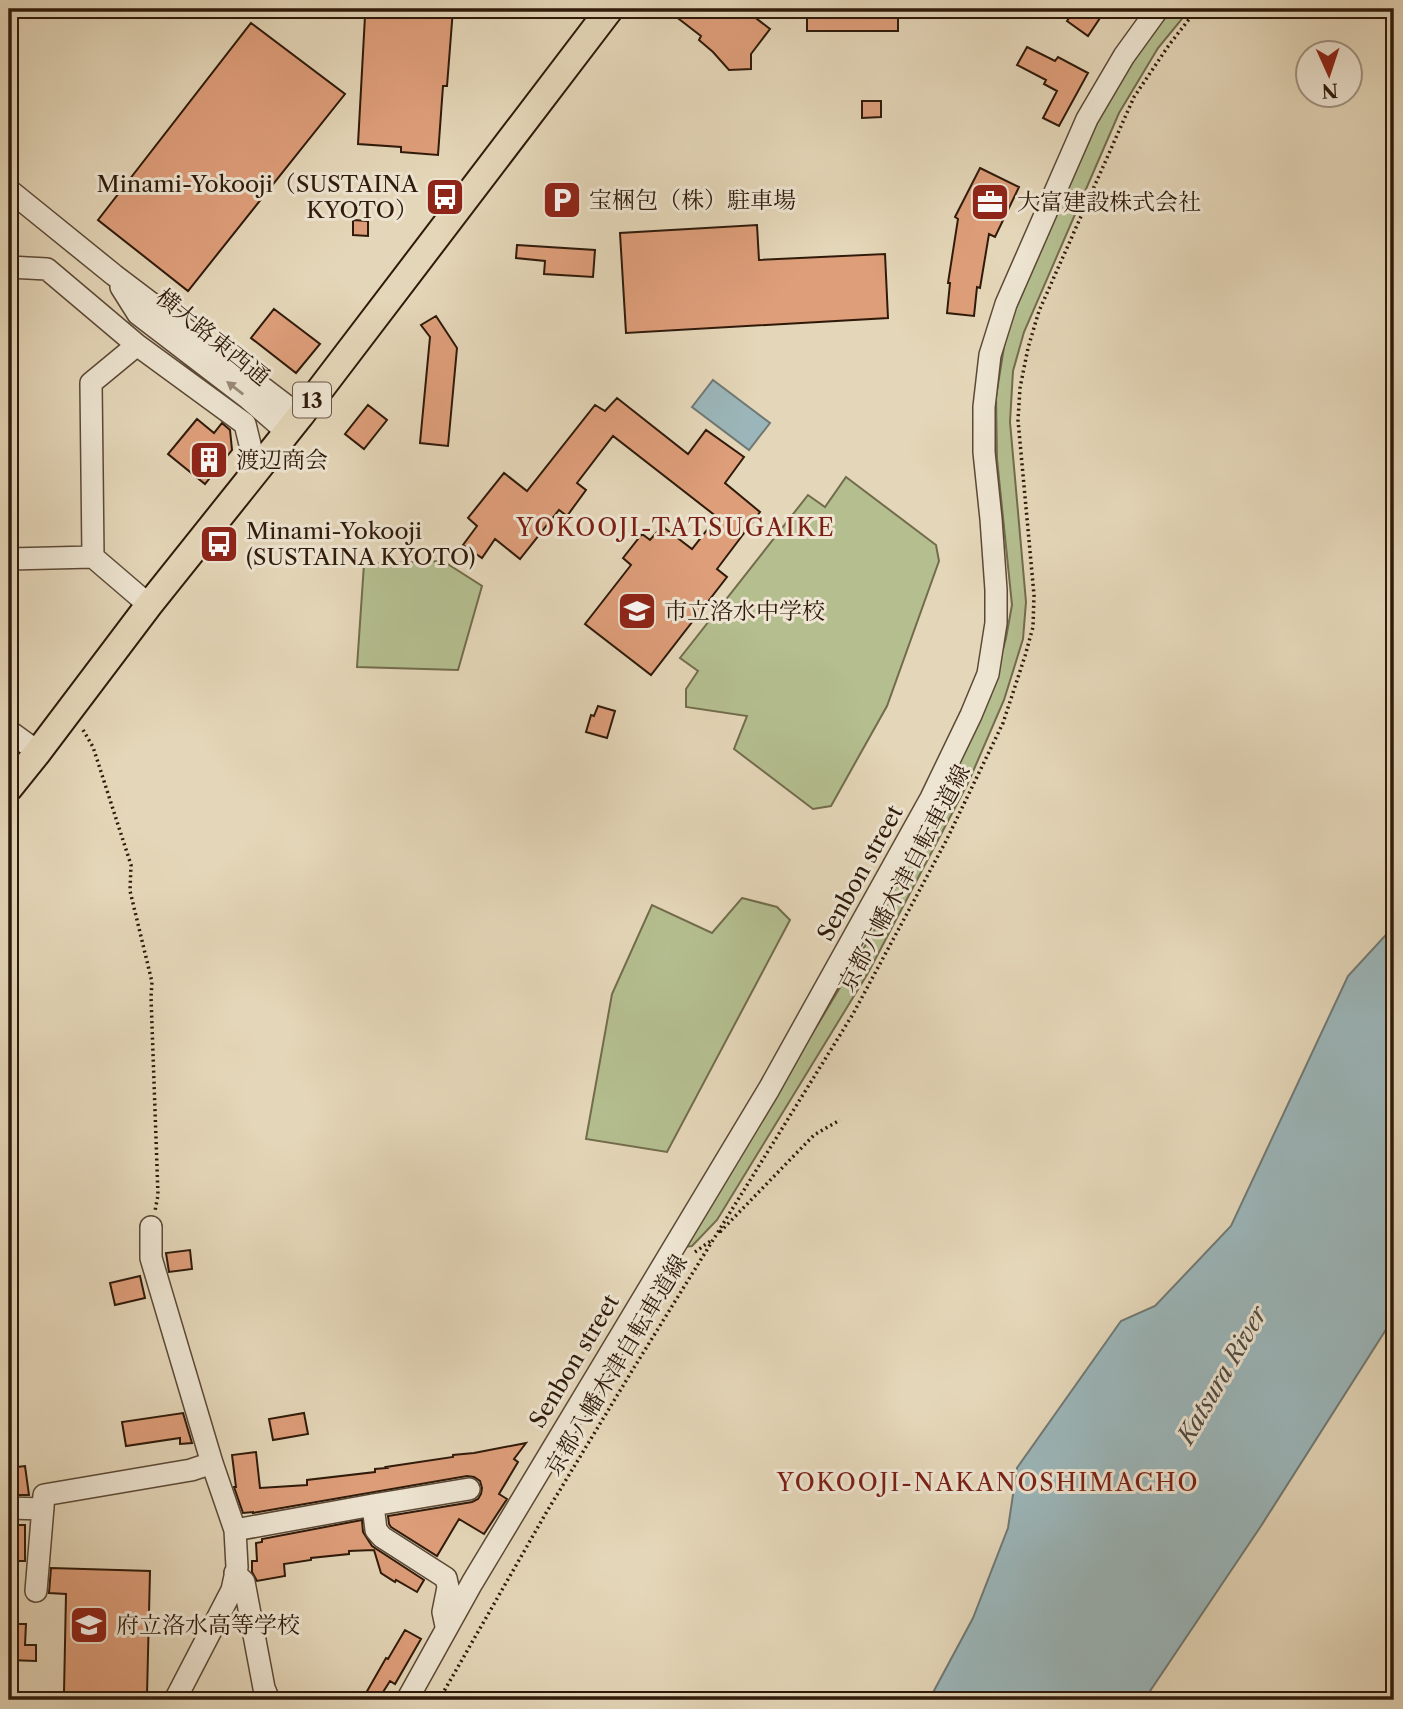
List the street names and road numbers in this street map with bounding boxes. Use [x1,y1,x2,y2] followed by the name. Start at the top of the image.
[151,283,275,391] street label: 横大路東西通
[293,382,331,418] road number: 13
[832,760,976,996] street label: 京都八幡木津自転車道線
[811,800,909,946] street label: Senbon street
[539,1249,693,1481] street label: 京都八幡木津自転車道線
[523,1289,625,1433] street label: Senbon street

